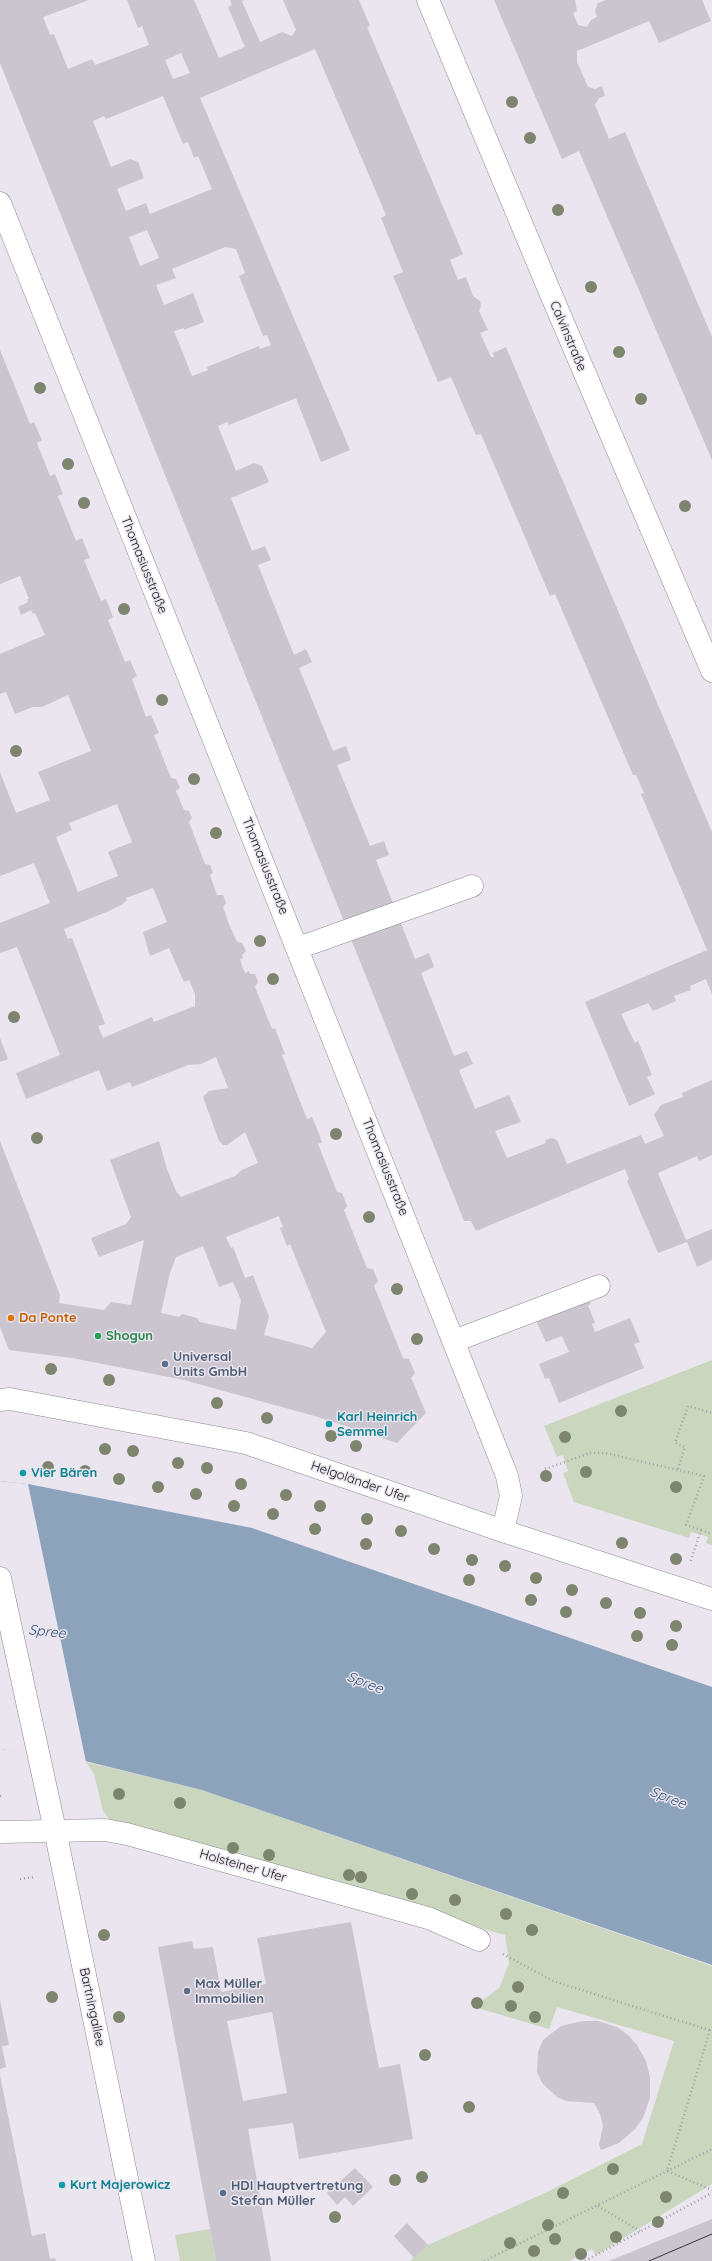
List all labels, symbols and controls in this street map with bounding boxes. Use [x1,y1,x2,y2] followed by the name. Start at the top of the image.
[546,299,590,373] street label: Calvinstraße
[117,514,171,616] street label: Thomasiusstraße
[238,815,292,917] street label: Thomasiusstraße
[358,1116,412,1218] street label: Thomasiusstraße
[19,1310,77,1326] place label: Da Ponte
[6,1313,16,1323] marker: Da Ponte
[106,1328,153,1344] place label: Shogun
[93,1331,103,1341] marker: Shogun
[173,1349,247,1380] place label: Universal Units GmbH
[160,1359,170,1369] marker: Universal Units GmbH
[337,1409,417,1440] place label: Karl Heinrich Semmel
[324,1419,334,1429] marker: Karl Heinrich Semmel
[309,1458,411,1506] street label: Helgoländer Ufer
[31,1465,97,1481] place label: Vier Bären
[18,1468,28,1478] marker: Vier Bären
[28,1622,66,1642] water label: Spree
[345,1668,385,1698] water label: Spree
[648,1783,688,1813] water label: Spree
[198,1846,288,1886] street label: Holsteiner Ufer
[76,1966,108,2048] street label: Bartningallee
[195,1976,264,2007] place label: Max Müller Immobilien
[182,1986,192,1996] marker: Max Müller Immobilien
[70,2177,170,2193] place label: Kurt Majerowicz
[231,2178,363,2209] place label: HDI Hauptvertretung Stefan Müller
[57,2180,67,2190] marker: Kurt Majerowicz
[218,2188,228,2198] marker: HDI Hauptvertretung Stefan Müller

